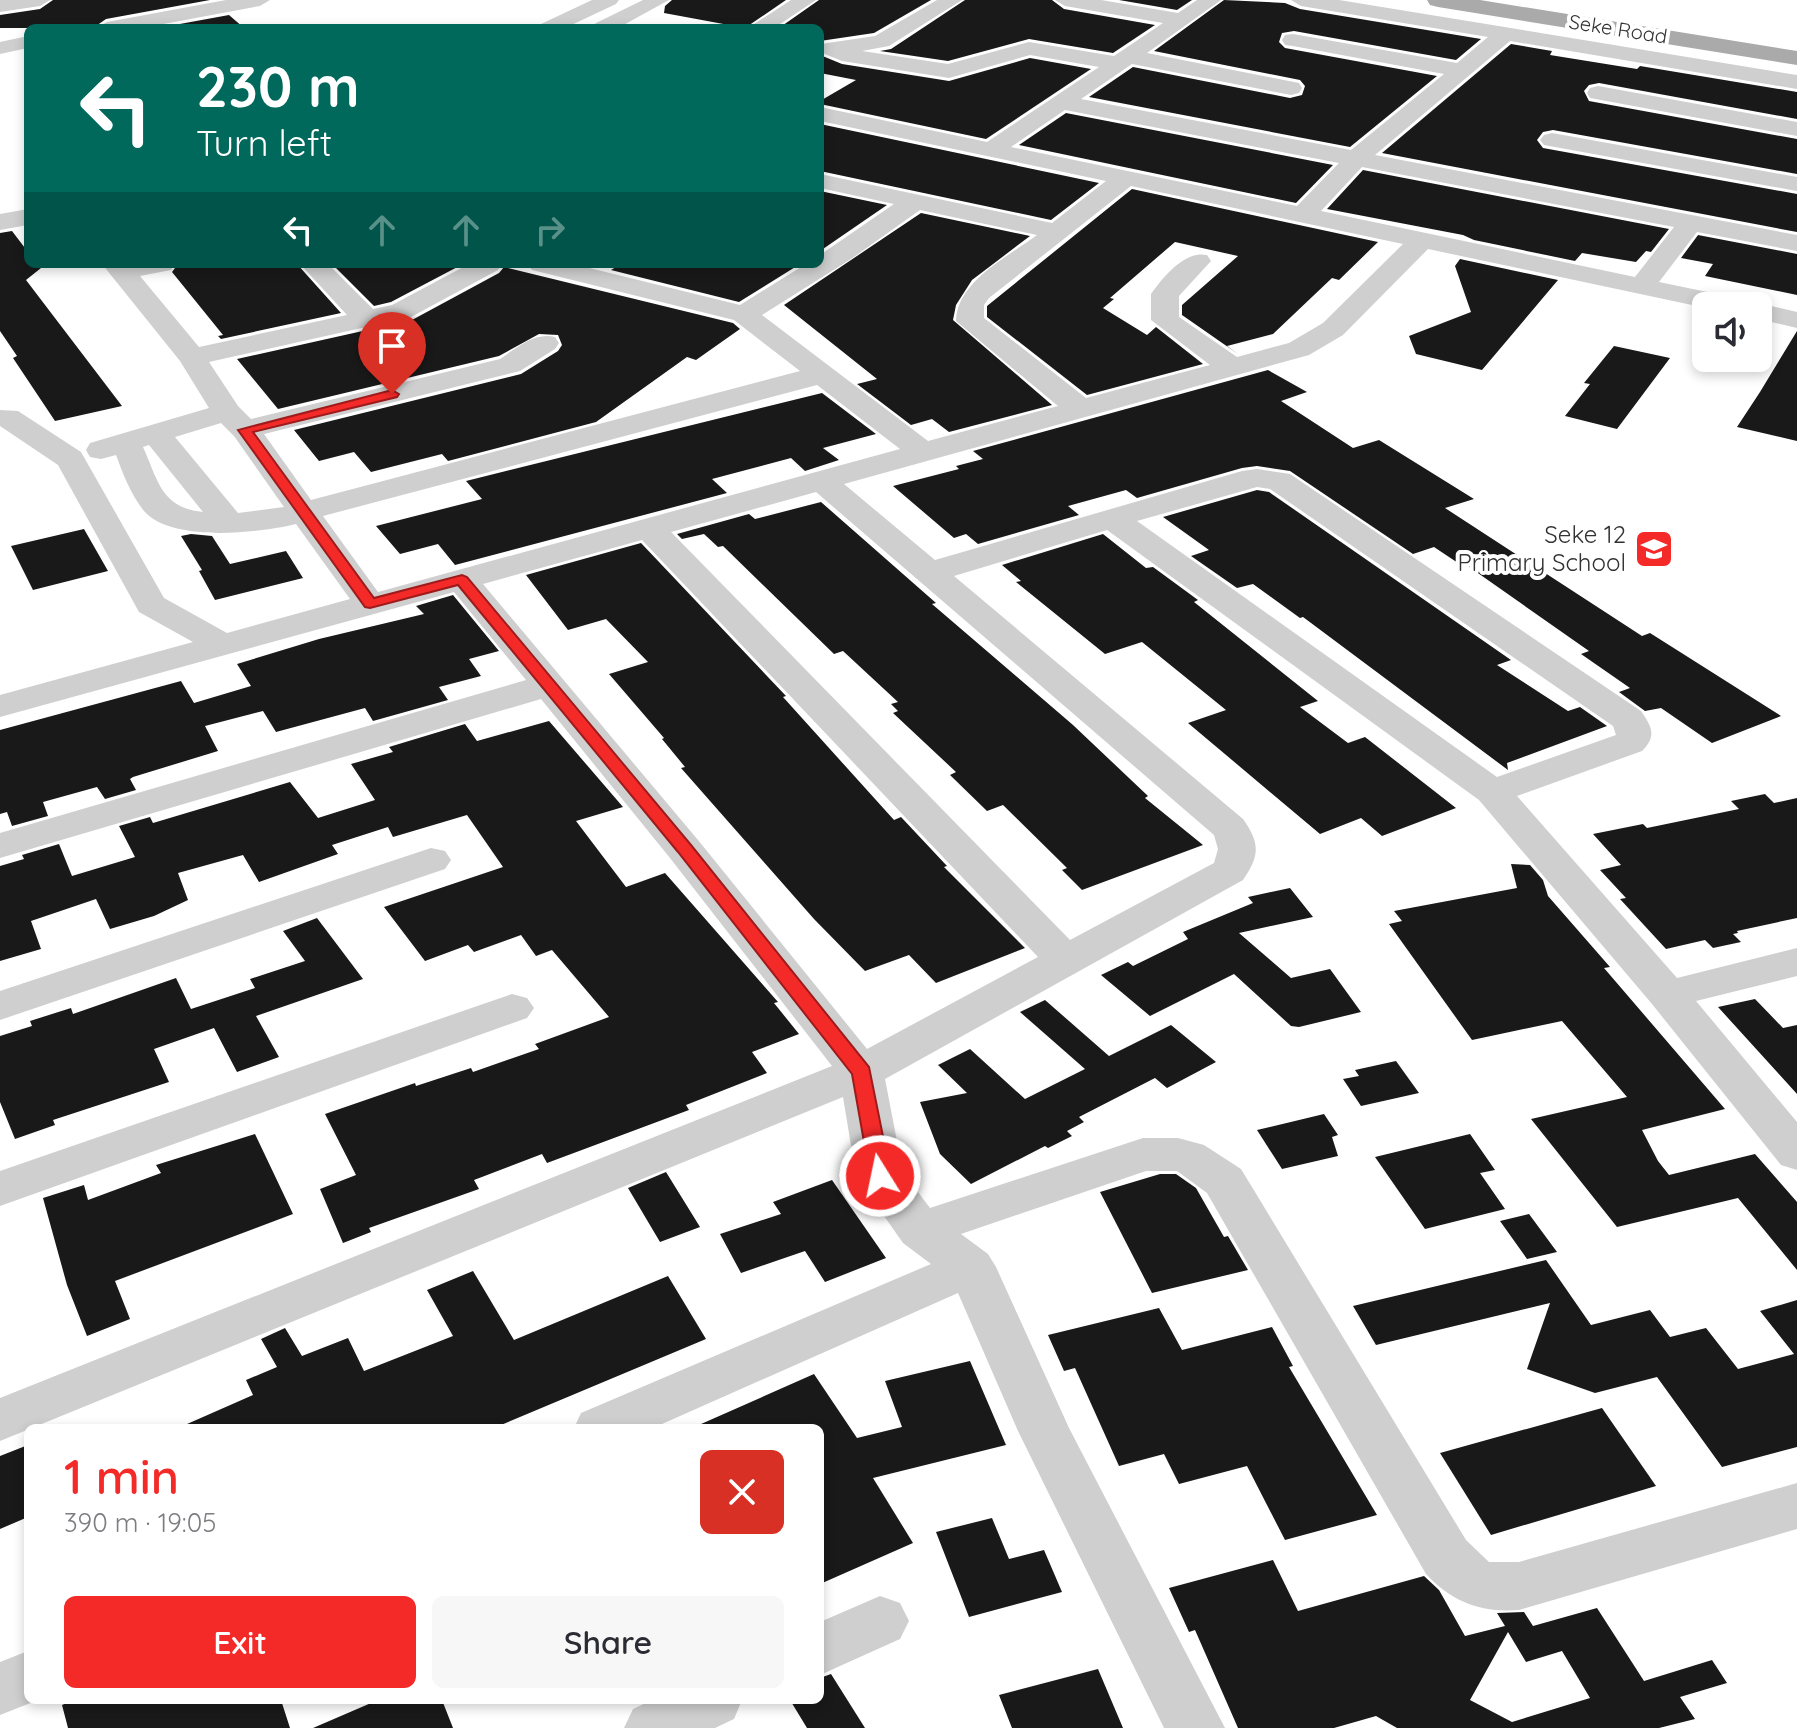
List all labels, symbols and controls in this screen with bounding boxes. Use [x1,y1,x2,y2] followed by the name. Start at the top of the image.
[1567,8,1669,49] street label: Seke Road
[196,51,360,121] text: 230 m
[64,56,168,160] icon: left
[196,120,332,165] text: Turn left
[276,208,320,252] icon: left
[360,208,404,252] icon: ahead
[444,208,488,252] icon: ahead
[528,208,572,252] icon: right
[1692,292,1772,372] map controls
[1692,292,1772,372] button: sound
[358,312,426,394] pin
[370,324,414,368] icon: arrive
[1457,519,1626,577] place label: Seke 12 Primary School
[1633,528,1675,570] school or university icon: Seke 12 Primary School
[838,1134,922,1218] position arrow
[64,1446,179,1506] text: 1 min
[700,1450,784,1534] button: close
[64,1506,216,1539] text: 390 m · 19:05
[64,1596,416,1688] button: Exit
[432,1596,784,1688] button: Share

